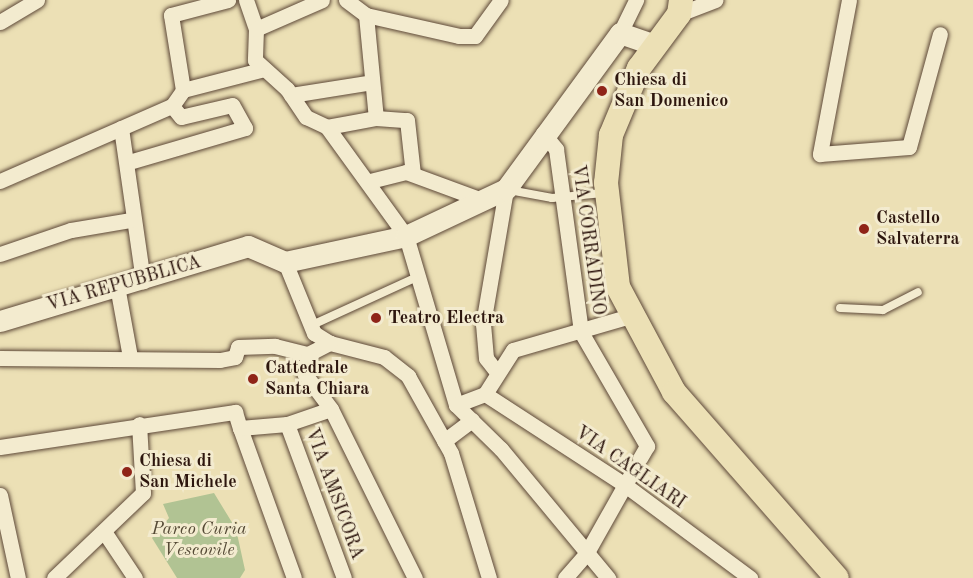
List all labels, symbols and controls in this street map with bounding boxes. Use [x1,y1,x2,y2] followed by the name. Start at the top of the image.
[614,70,728,112] place label: Chiesa di San Domenico
[595,84,609,98] marker: Chiesa di San Domenico
[567,163,609,317] street label: VIA CORRADINO
[876,208,960,250] place label: Castello Salvaterra
[857,222,871,236] marker: Castello Salvaterra
[44,252,204,316] street label: VIA REPUBBLICA
[388,307,504,329] place label: Teatro Electra
[369,311,383,325] marker: Teatro Electra
[265,358,369,400] place label: Cattedrale Santa Chiara
[246,372,260,386] marker: Cattedrale Santa Chiara
[571,422,689,514] street label: VIA CAGLIARI
[300,425,368,563] street label: VIA AMSICORA
[139,451,237,494] place label: Chiesa di San Michele
[120,465,134,479] marker: Chiesa di San Michele
[151,519,247,562] park label: Parco Curia Vescovile

